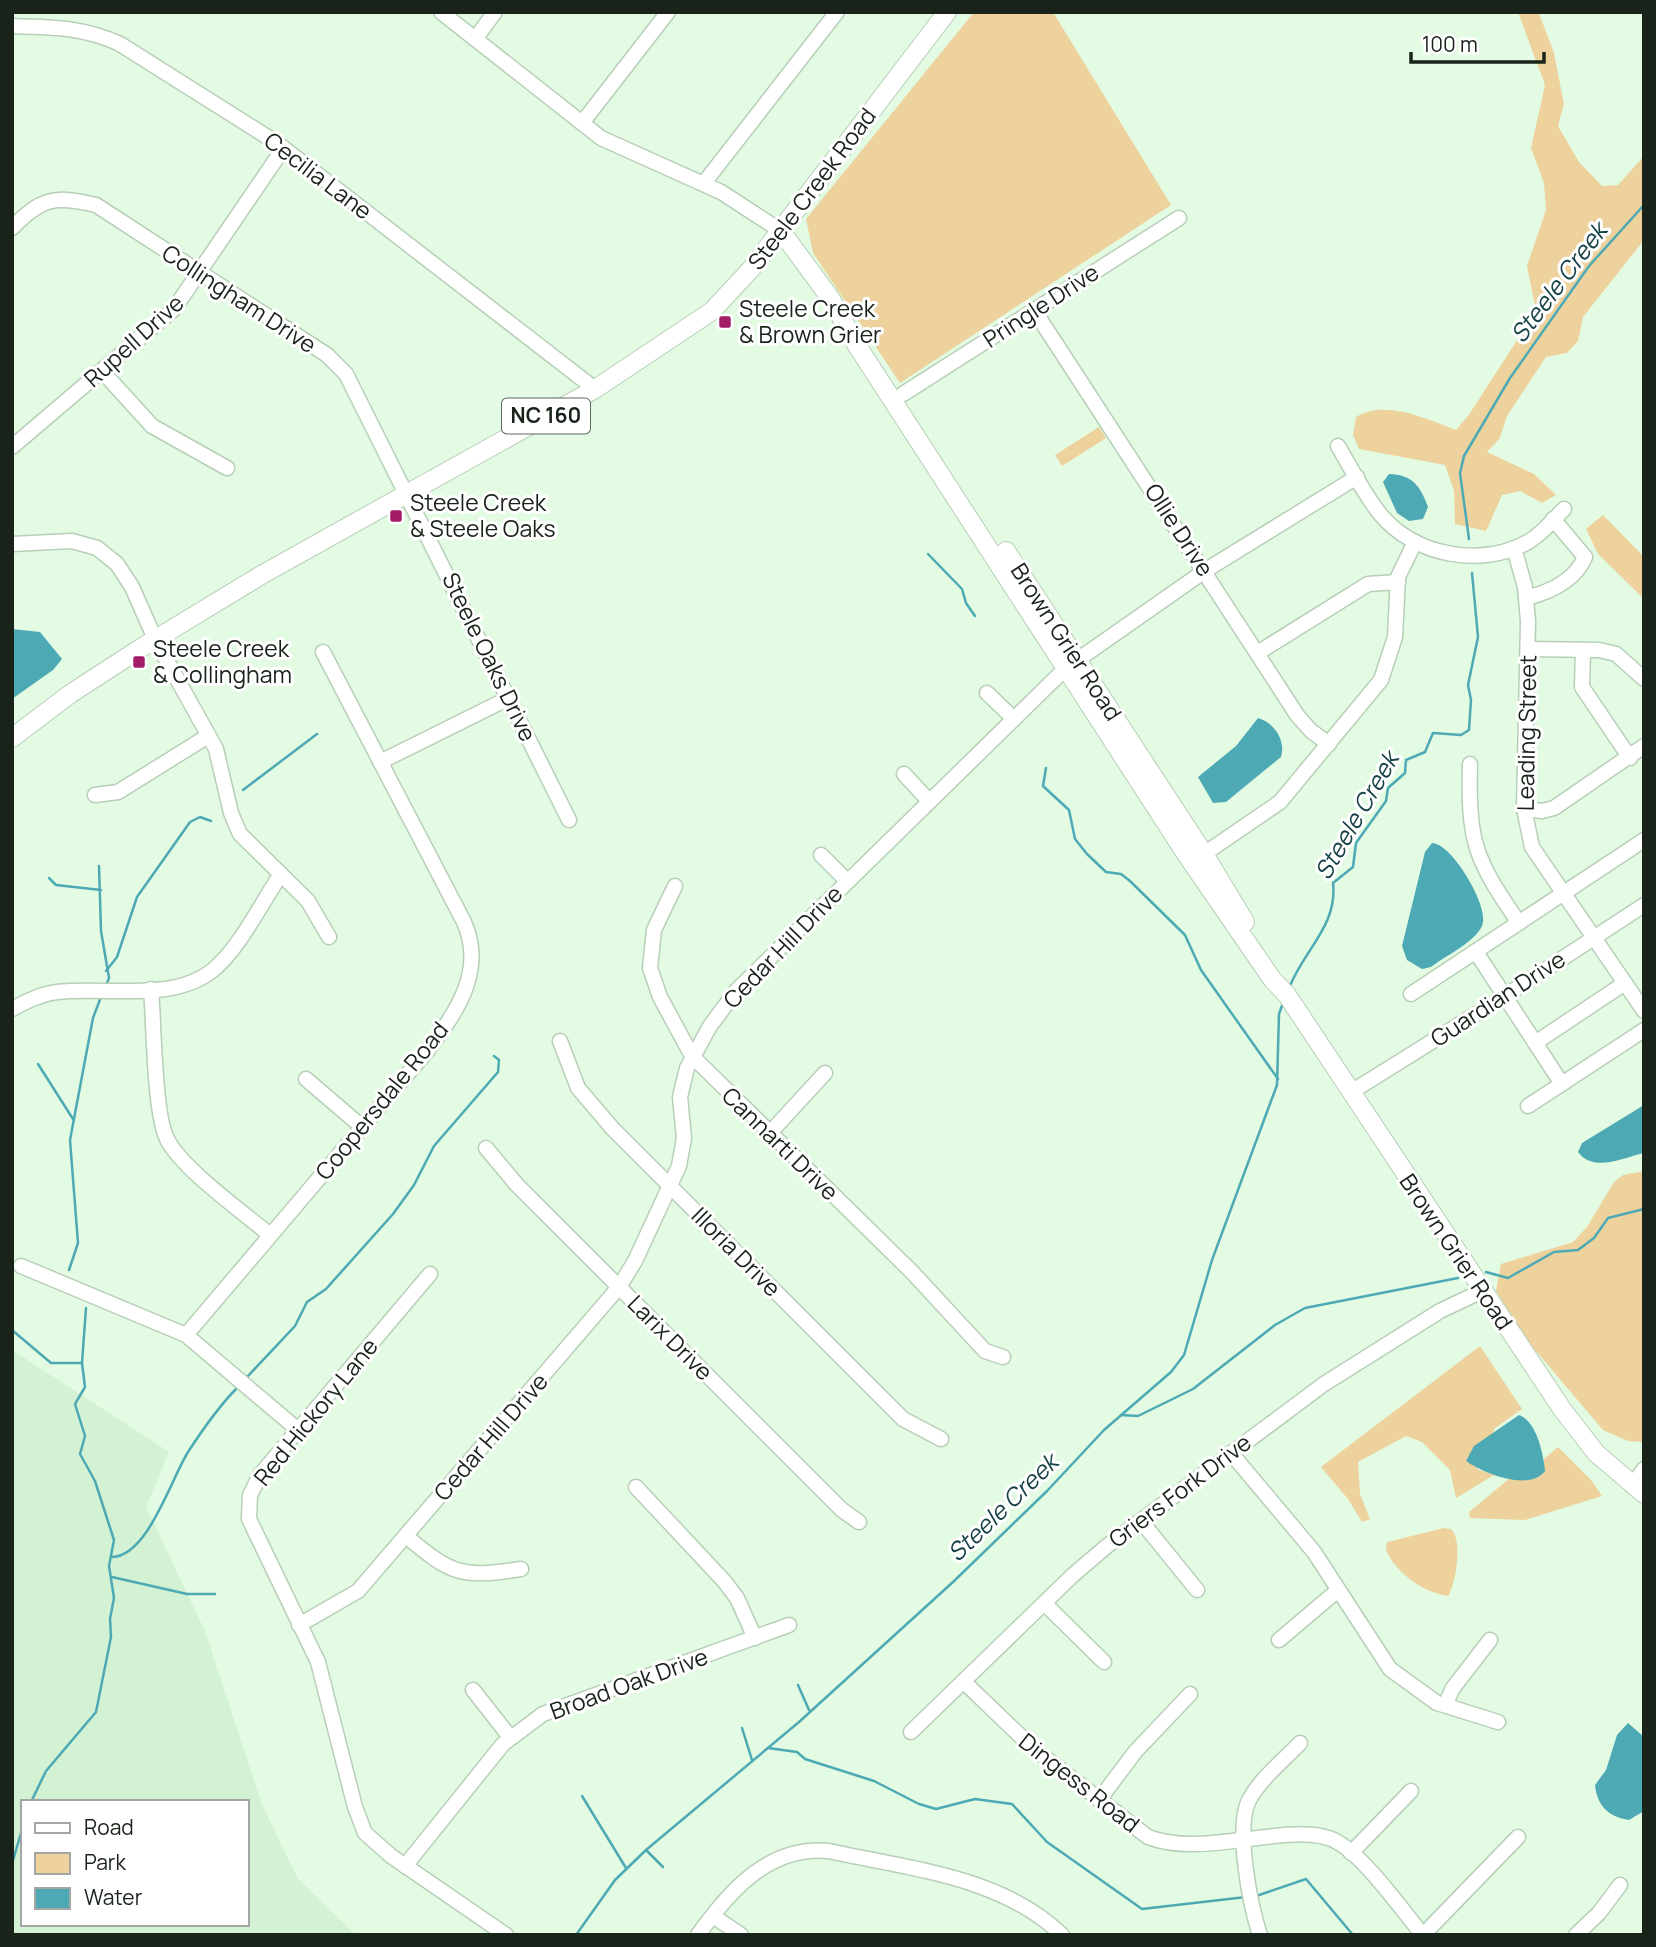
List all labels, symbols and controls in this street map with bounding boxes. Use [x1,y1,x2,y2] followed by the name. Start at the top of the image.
[1411,21,1544,65] scale bar
[1422,30,1478,58] text: 100 m
[740,101,883,276] street label: Steele Creek Road
[258,124,379,226] street label: Cecilia Lane
[1502,213,1616,349] water label: Steele Creek
[156,236,323,360] street label: Collingham Drive
[976,256,1105,355] street label: Pringle Drive
[76,287,190,394] street label: Rupell Drive
[739,292,881,350] place label: Steele Creek & Brown Grier
[717,314,733,330] marker: Steele Creek & Brown Grier
[502,398,590,434] road number: NC 160
[1138,477,1222,582] street label: Ollie Drive
[410,486,556,544] place label: Steele Creek & Steele Oaks
[388,508,404,524] marker: Steele Creek & Steele Oaks
[1004,556,1130,726] street label: Brown Grier Road
[435,567,545,746] street label: Steele Oaks Drive
[153,632,292,690] place label: Steele Creek & Collingham
[131,654,147,670] marker: Steele Creek & Collingham
[1509,655,1543,811] street label: Leading Street
[1306,743,1407,885] water label: Steele Creek
[715,878,849,1015] street label: Cedar Hill Drive
[1424,943,1571,1054] street label: Guardian Drive
[307,1015,455,1186] street label: Coopersdale Road
[715,1079,846,1207] street label: Cannarti Drive
[1393,1167,1521,1336] street label: Brown Grier Road
[685,1199,789,1303] street label: Illoria Drive
[621,1288,720,1387] street label: Larix Drive
[246,1331,385,1492] street label: Red Hickory Lane
[426,1366,555,1507] street label: Cedar Hill Drive
[1102,1426,1257,1554] street label: Griers Fork Drive
[939,1444,1067,1568] water label: Steele Creek
[545,1640,712,1726] street label: Broad Oak Drive
[1013,1725,1147,1839] street label: Dingess Road
[21,1800,248,1926] legend
[84,1813,134,1841] text: Road
[84,1848,126,1876] text: Park
[84,1883,143,1911] text: Water

